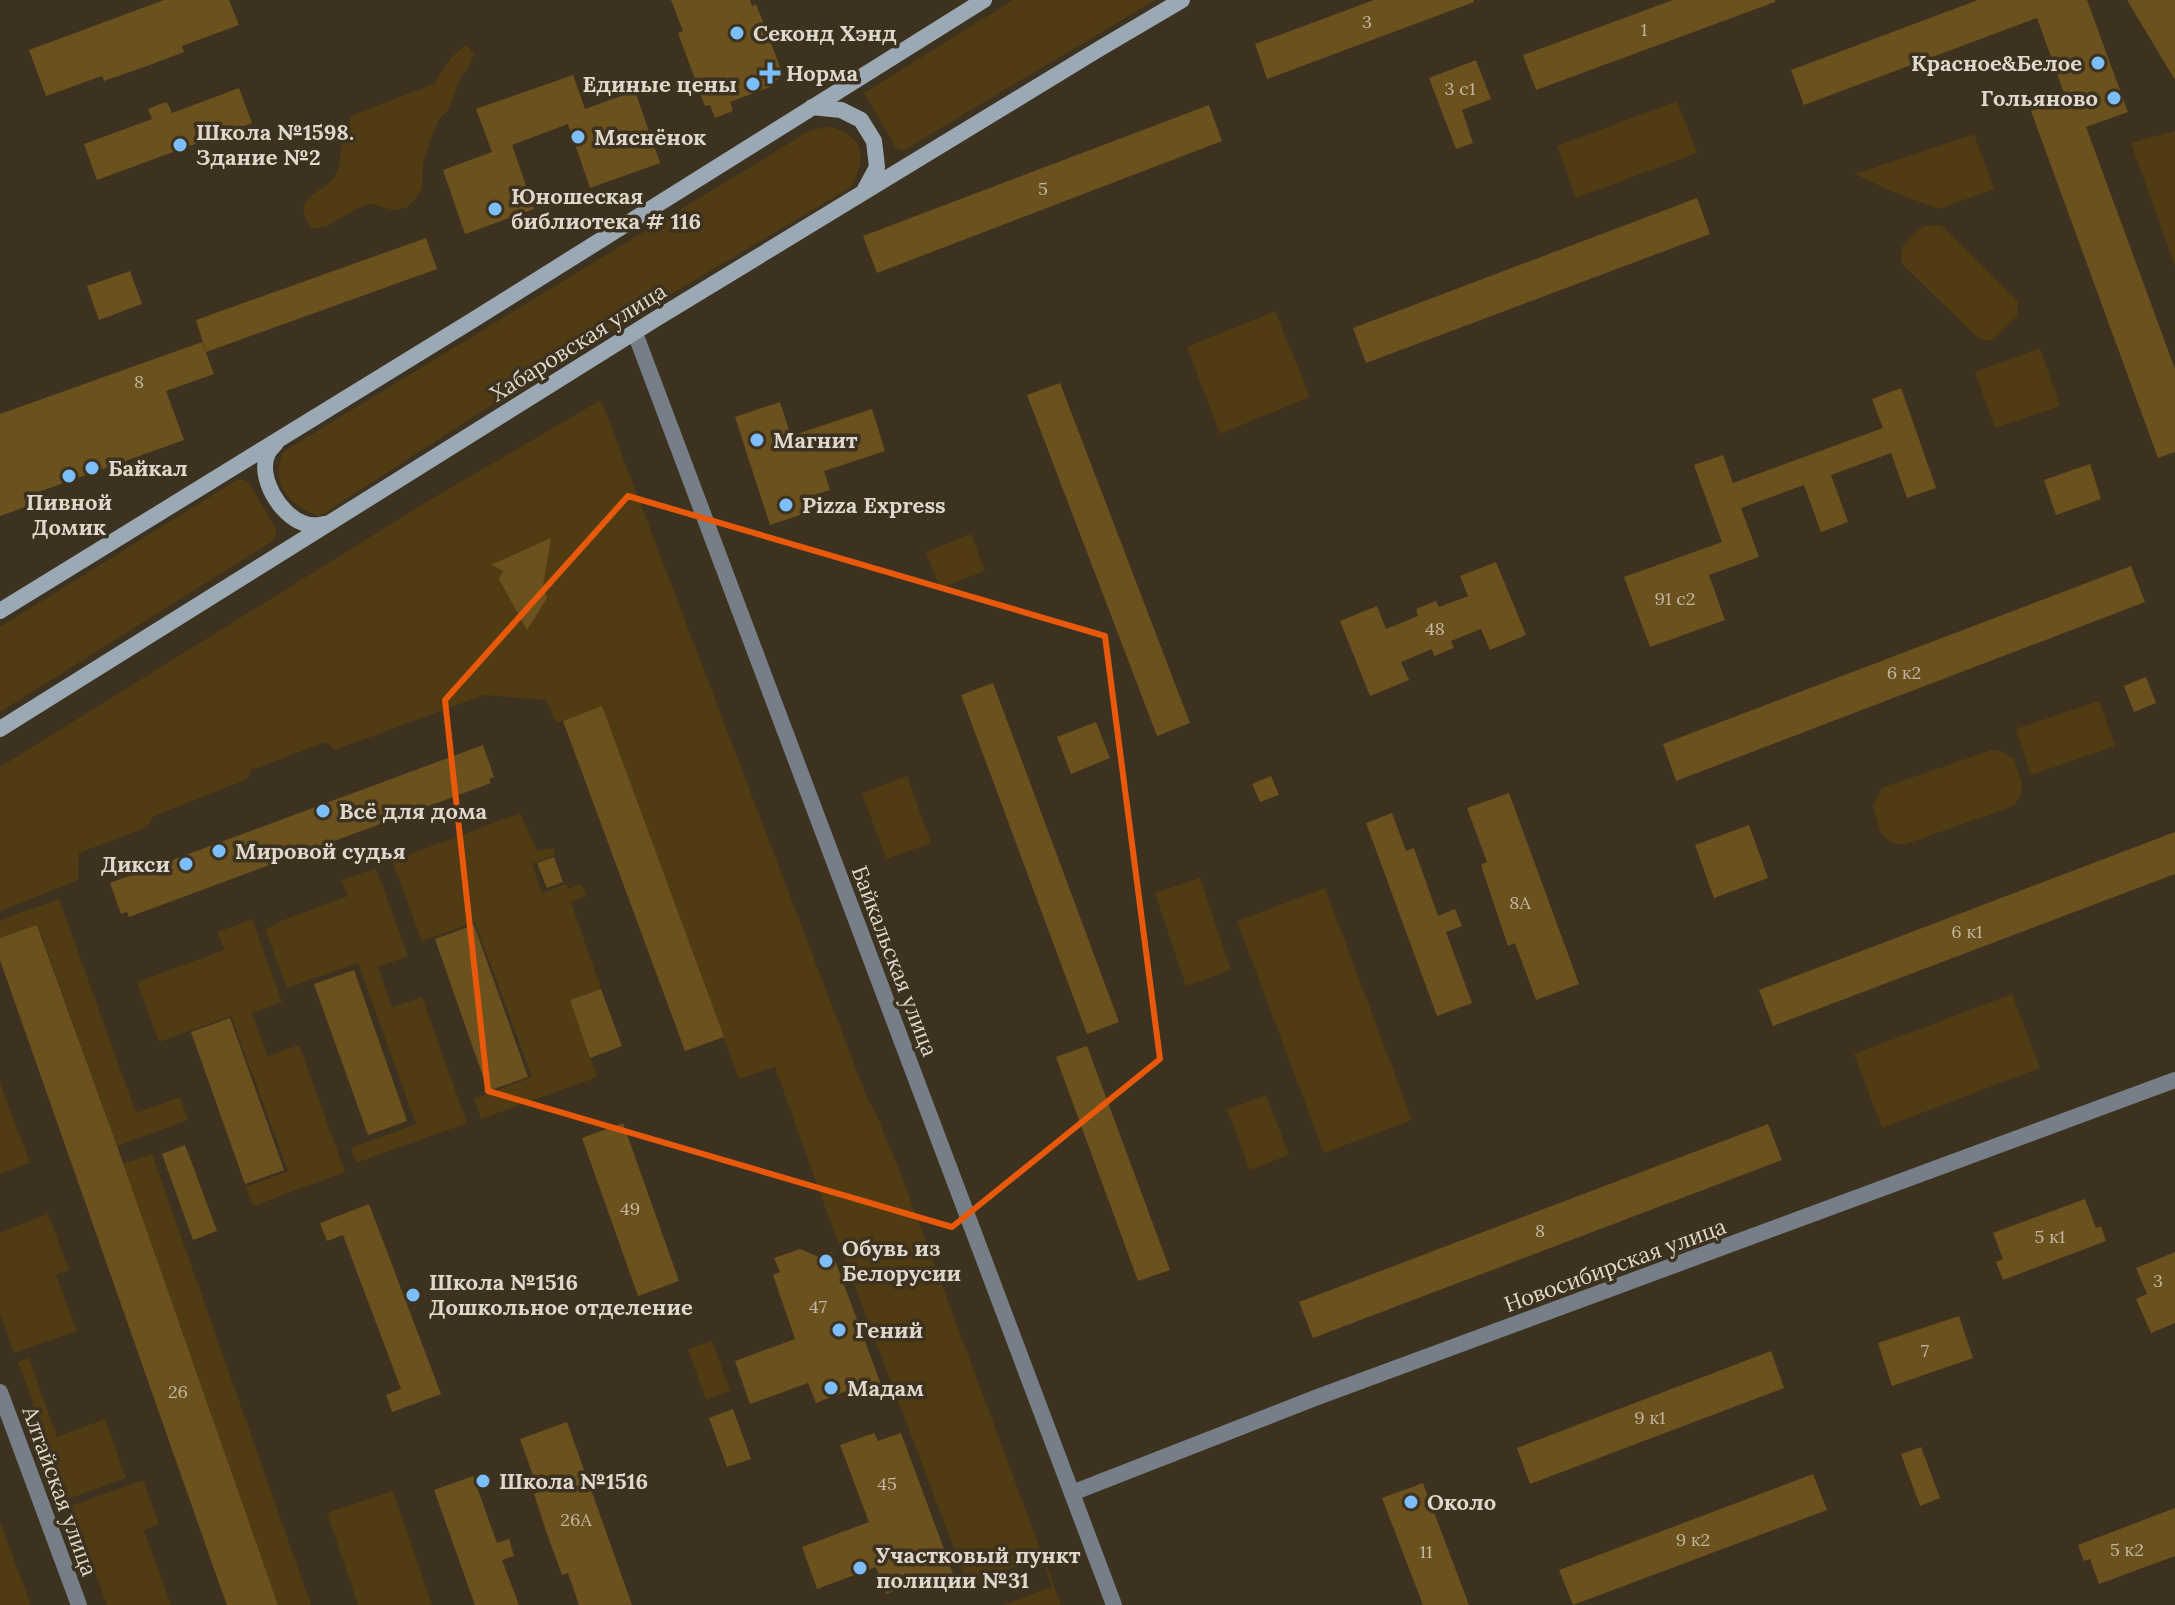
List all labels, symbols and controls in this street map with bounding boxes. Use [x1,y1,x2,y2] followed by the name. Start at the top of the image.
[1362,10,1372,33] house number: 3
[1641,18,1647,41] house number: 1
[753,19,897,47] place label: Секонд Хэнд
[728,24,746,42] marker: Секонд Хэнд
[1911,49,2082,77] place label: Красное&Белое
[2089,54,2107,72] marker: Красное&Белое
[786,59,858,87] place label: Норма
[761,64,779,82] marker: Норма
[583,70,737,98] place label: Единые цены
[744,75,762,93] marker: Единые цены
[1445,77,1475,100] house number: 3 с1
[1980,84,2098,112] place label: Гольяново
[2105,89,2123,107] marker: Гольяново
[196,118,354,171] place label: Школа №1598. Здание №2
[594,123,706,151] place label: Мяснёнок
[569,128,587,146] marker: Мяснёнок
[171,136,189,154] marker: Школа №1598. Здание №2
[1038,177,1048,200] house number: 5
[511,182,701,235] place label: Юношеская библиотека # 116
[486,200,504,218] marker: Юношеская библиотека # 116
[485,277,671,407] street label: Хабаровская улица
[134,370,144,393] house number: 8
[773,426,858,454] place label: Магнит
[748,431,766,449] marker: Магнит
[108,454,188,482] place label: Байкал
[83,459,101,477] marker: Байкал
[60,467,78,485] marker: Пивной Домик
[26,488,112,541] place label: Пивной Домик
[802,491,946,519] place label: Pizza Express
[777,496,795,514] marker: Pizza Express
[1655,587,1695,610] house number: 91 с2
[1425,617,1445,640] house number: 48
[1887,661,1921,684] house number: 6 к2
[339,797,488,825] place label: Всё для дома
[314,802,332,820] marker: Всё для дома
[235,837,406,865] place label: Мировой судья
[210,842,228,860] marker: Мировой судья
[101,850,170,878] place label: Дикси
[177,855,195,873] marker: Дикси
[846,862,944,1060] street label: Байкальская улица
[1509,891,1531,914] house number: 8А
[1951,920,1983,943] house number: 6 к1
[620,1197,640,1220] house number: 49
[1500,1212,1730,1318] street label: Новосибирская улица
[1535,1219,1545,1242] house number: 8
[2035,1225,2065,1248] house number: 5 к1
[842,1234,961,1287] place label: Обувь из Белорусии
[817,1252,835,1270] marker: Обувь из Белорусии
[429,1268,693,1321] place label: Школа №1516 Дошкольное отделение
[2153,1269,2163,1292] house number: 3
[404,1286,422,1304] marker: Школа №1516 Дошкольное отделение
[809,1295,827,1318] house number: 47
[855,1316,923,1344] place label: Гений
[830,1321,848,1339] marker: Гений
[1921,1339,1929,1362] house number: 7
[847,1374,924,1402] place label: Мадам
[822,1379,840,1397] marker: Мадам
[168,1380,188,1403] house number: 26
[16,1401,104,1580] street label: Алтайская улица
[1634,1406,1666,1429] house number: 9 к1
[499,1467,648,1495] place label: Школа №1516
[474,1472,492,1490] marker: Школа №1516
[877,1472,897,1495] house number: 45
[1427,1488,1496,1516] place label: Около
[1402,1493,1420,1511] marker: Около
[560,1508,592,1531] house number: 26А
[1676,1528,1710,1551] house number: 9 к2
[2110,1538,2144,1561] house number: 5 к2
[1419,1540,1433,1563] house number: 11
[876,1541,1081,1594] place label: Участковый пункт полиции №31
[851,1559,869,1577] marker: Участковый пункт полиции №31

